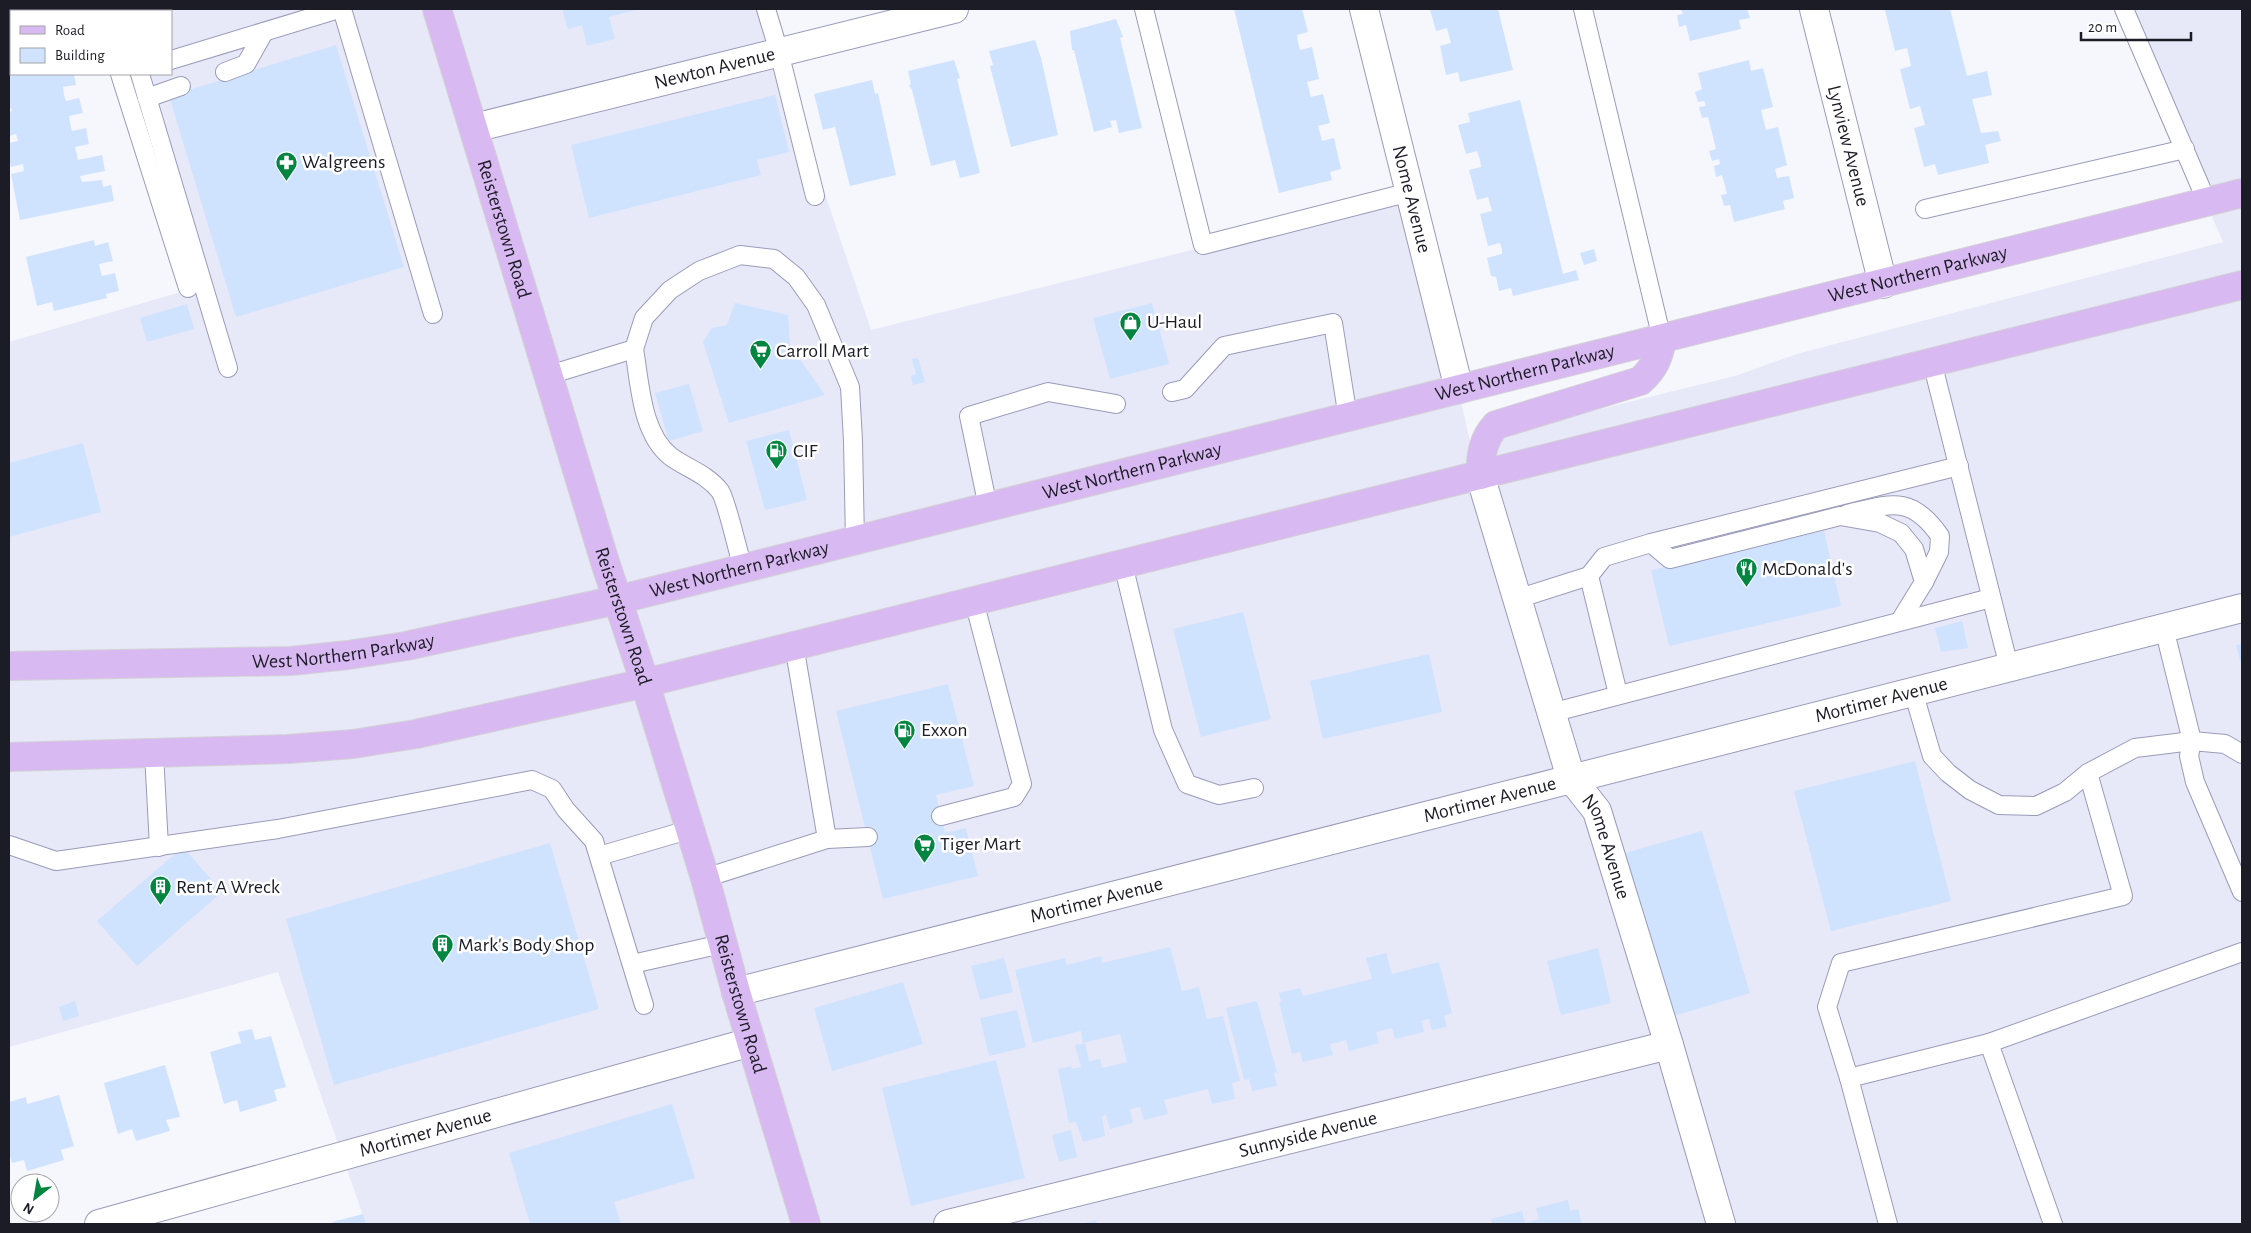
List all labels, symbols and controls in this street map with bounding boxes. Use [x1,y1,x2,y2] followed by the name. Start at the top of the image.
[10,10,172,75] legend
[2081,10,2191,42] scale bar
[2088,20,2117,35] text: 20 m
[55,23,85,38] text: Road
[652,44,777,93] street label: Newton Avenue
[55,48,105,63] text: Building
[1824,83,1873,208] street label: Lynview Avenue
[1389,143,1435,255] street label: Nome Avenue
[274,150,298,181] pharmacy icon: Walgreens
[302,152,385,172] place label: Walgreens
[473,157,534,301] street label: Reisterstown Road
[1826,242,2010,306] street label: West Northern Parkway
[1119,310,1143,341] shop icon: U-Haul
[1147,312,1202,332] place label: U-Haul
[748,339,772,370] supermarket icon: Carroll Mart
[1433,340,1617,405] street label: West Northern Parkway
[776,341,869,361] place label: Carroll Mart
[765,439,789,470] fuel station icon: CIF
[1040,439,1224,503] street label: West Northern Parkway
[793,441,818,461] place label: CIF
[648,537,831,601] street label: West Northern Parkway
[591,545,655,688] street label: Reisterstown Road
[1734,557,1758,588] restaurant icon: McDonald's
[1762,559,1853,579] place label: McDonald's
[252,630,437,672] street label: West Northern Parkway
[1813,673,1950,726] street label: Mortimer Avenue
[893,718,917,749] fuel station icon: Exxon
[921,720,968,740] place label: Exxon
[1421,773,1558,826] street label: Mortimer Avenue
[1578,790,1633,901] street label: Nome Avenue
[912,832,936,863] supermarket icon: Tiger Mart
[940,834,1021,854] place label: Tiger Mart
[1028,874,1165,927] street label: Mortimer Avenue
[148,875,172,906] building icon: Rent A Wreck
[176,877,280,897] place label: Rent A Wreck
[711,932,770,1076] street label: Reisterstown Road
[430,933,454,964] building icon: Mark's Body Shop
[458,935,594,955] place label: Mark's Body Shop
[357,1105,494,1161] street label: Mortimer Avenue
[1237,1108,1379,1161] street label: Sunnyside Avenue
[10,1173,60,1223] north arrow
[21,1200,37,1217] text: N

